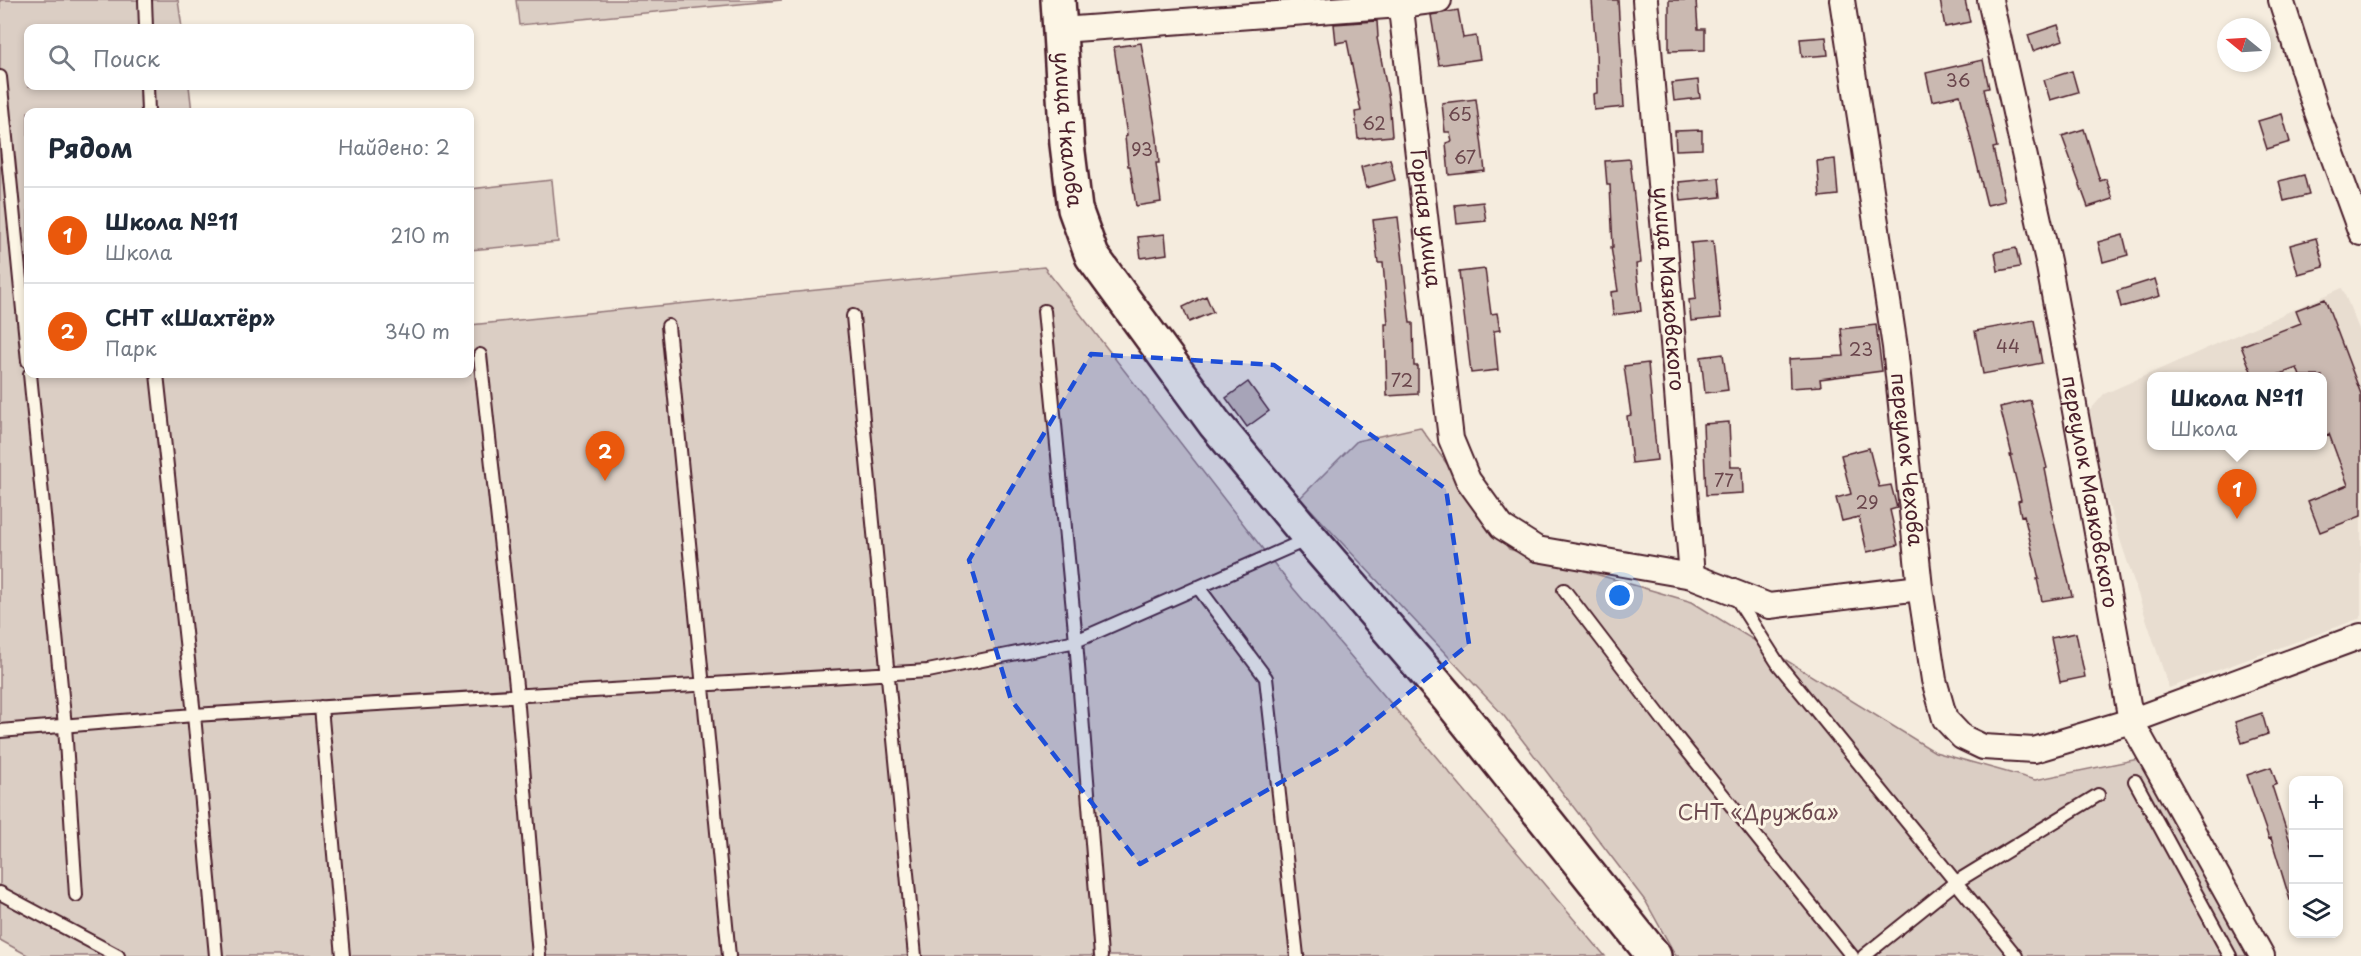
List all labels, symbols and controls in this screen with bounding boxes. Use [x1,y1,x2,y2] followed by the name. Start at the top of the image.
[2217,18,2271,72] north arrow
[24,24,474,90] search box
[45,41,78,74] icon: search
[93,41,160,74] text: Поиск
[1047,51,1093,209] street label: улица Чкалова
[1946,66,1970,93] house number: 36
[1448,100,1472,127] house number: 65
[1362,109,1386,136] house number: 62
[48,128,133,167] text: Рядом
[338,132,450,162] text: Найдено: 2
[1131,135,1153,162] house number: 93
[1454,143,1476,170] house number: 67
[1403,147,1451,290] street label: Горная улица
[1646,186,1695,392] street label: улица Маяковского
[105,204,238,237] text: Школа №11
[63,220,72,250] text: 1
[391,220,450,250] text: 210 m
[105,237,172,267] text: Школа
[105,300,275,333] text: СНТ «Шахтёр»
[60,316,75,346] text: 2
[385,316,450,346] text: 340 m
[1996,332,2020,359] house number: 44
[105,333,157,363] text: Парк
[1849,335,1873,362] house number: 23
[1391,366,1413,393] house number: 72
[1884,371,1934,547] street label: переулок Чехова
[2147,372,2327,450] popup
[2055,373,2128,610] street label: переулок Маяковского
[2170,380,2304,413] text: Школа №11
[2170,413,2237,443] text: Школа
[586,432,624,481] pin: 2
[1714,466,1734,493] house number: 77
[2218,470,2256,519] pin: 1
[1856,488,1878,515] house number: 29
[1605,581,1634,610] your location
[2289,776,2343,938] map controls
[2289,776,2343,830] button: +
[1678,795,1838,827] park label: СНТ «Дружба»
[2289,830,2343,884] button: −
[2289,884,2343,938] button: layers

